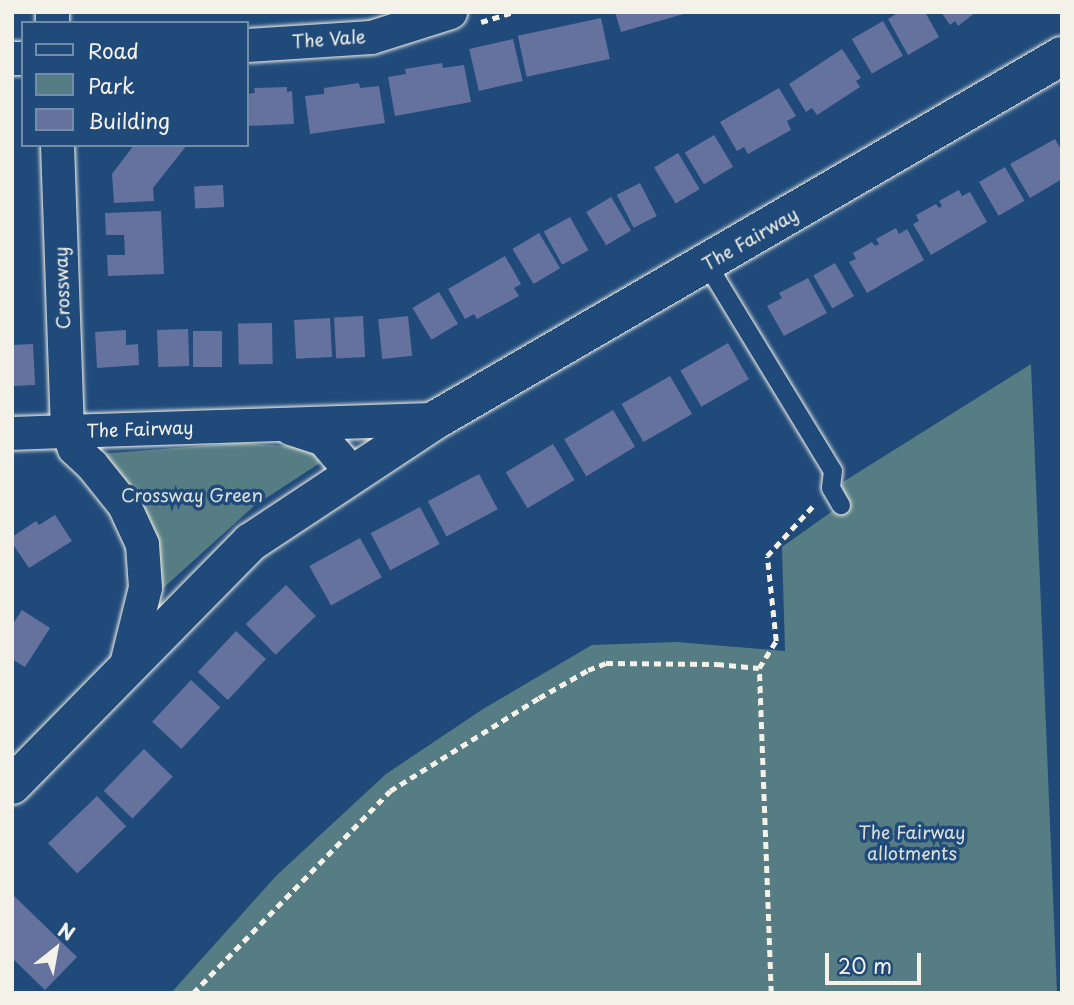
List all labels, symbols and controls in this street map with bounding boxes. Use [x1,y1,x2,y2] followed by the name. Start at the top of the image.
[21,21,248,147] legend
[291,26,367,52] street label: The Vale
[88,34,139,66] text: Road
[88,69,135,101] text: Park
[88,104,170,136] text: Building
[698,203,802,275] street label: The Fairway
[50,246,74,330] street label: Crossway
[86,416,194,442] street label: The Fairway
[120,484,264,506] park label: Crossway Green
[859,822,965,864] park label: The Fairway allotments
[21,914,91,984] north arrow
[53,915,80,947] text: N
[829,939,925,983] scale bar
[838,949,892,981] text: 20 m

